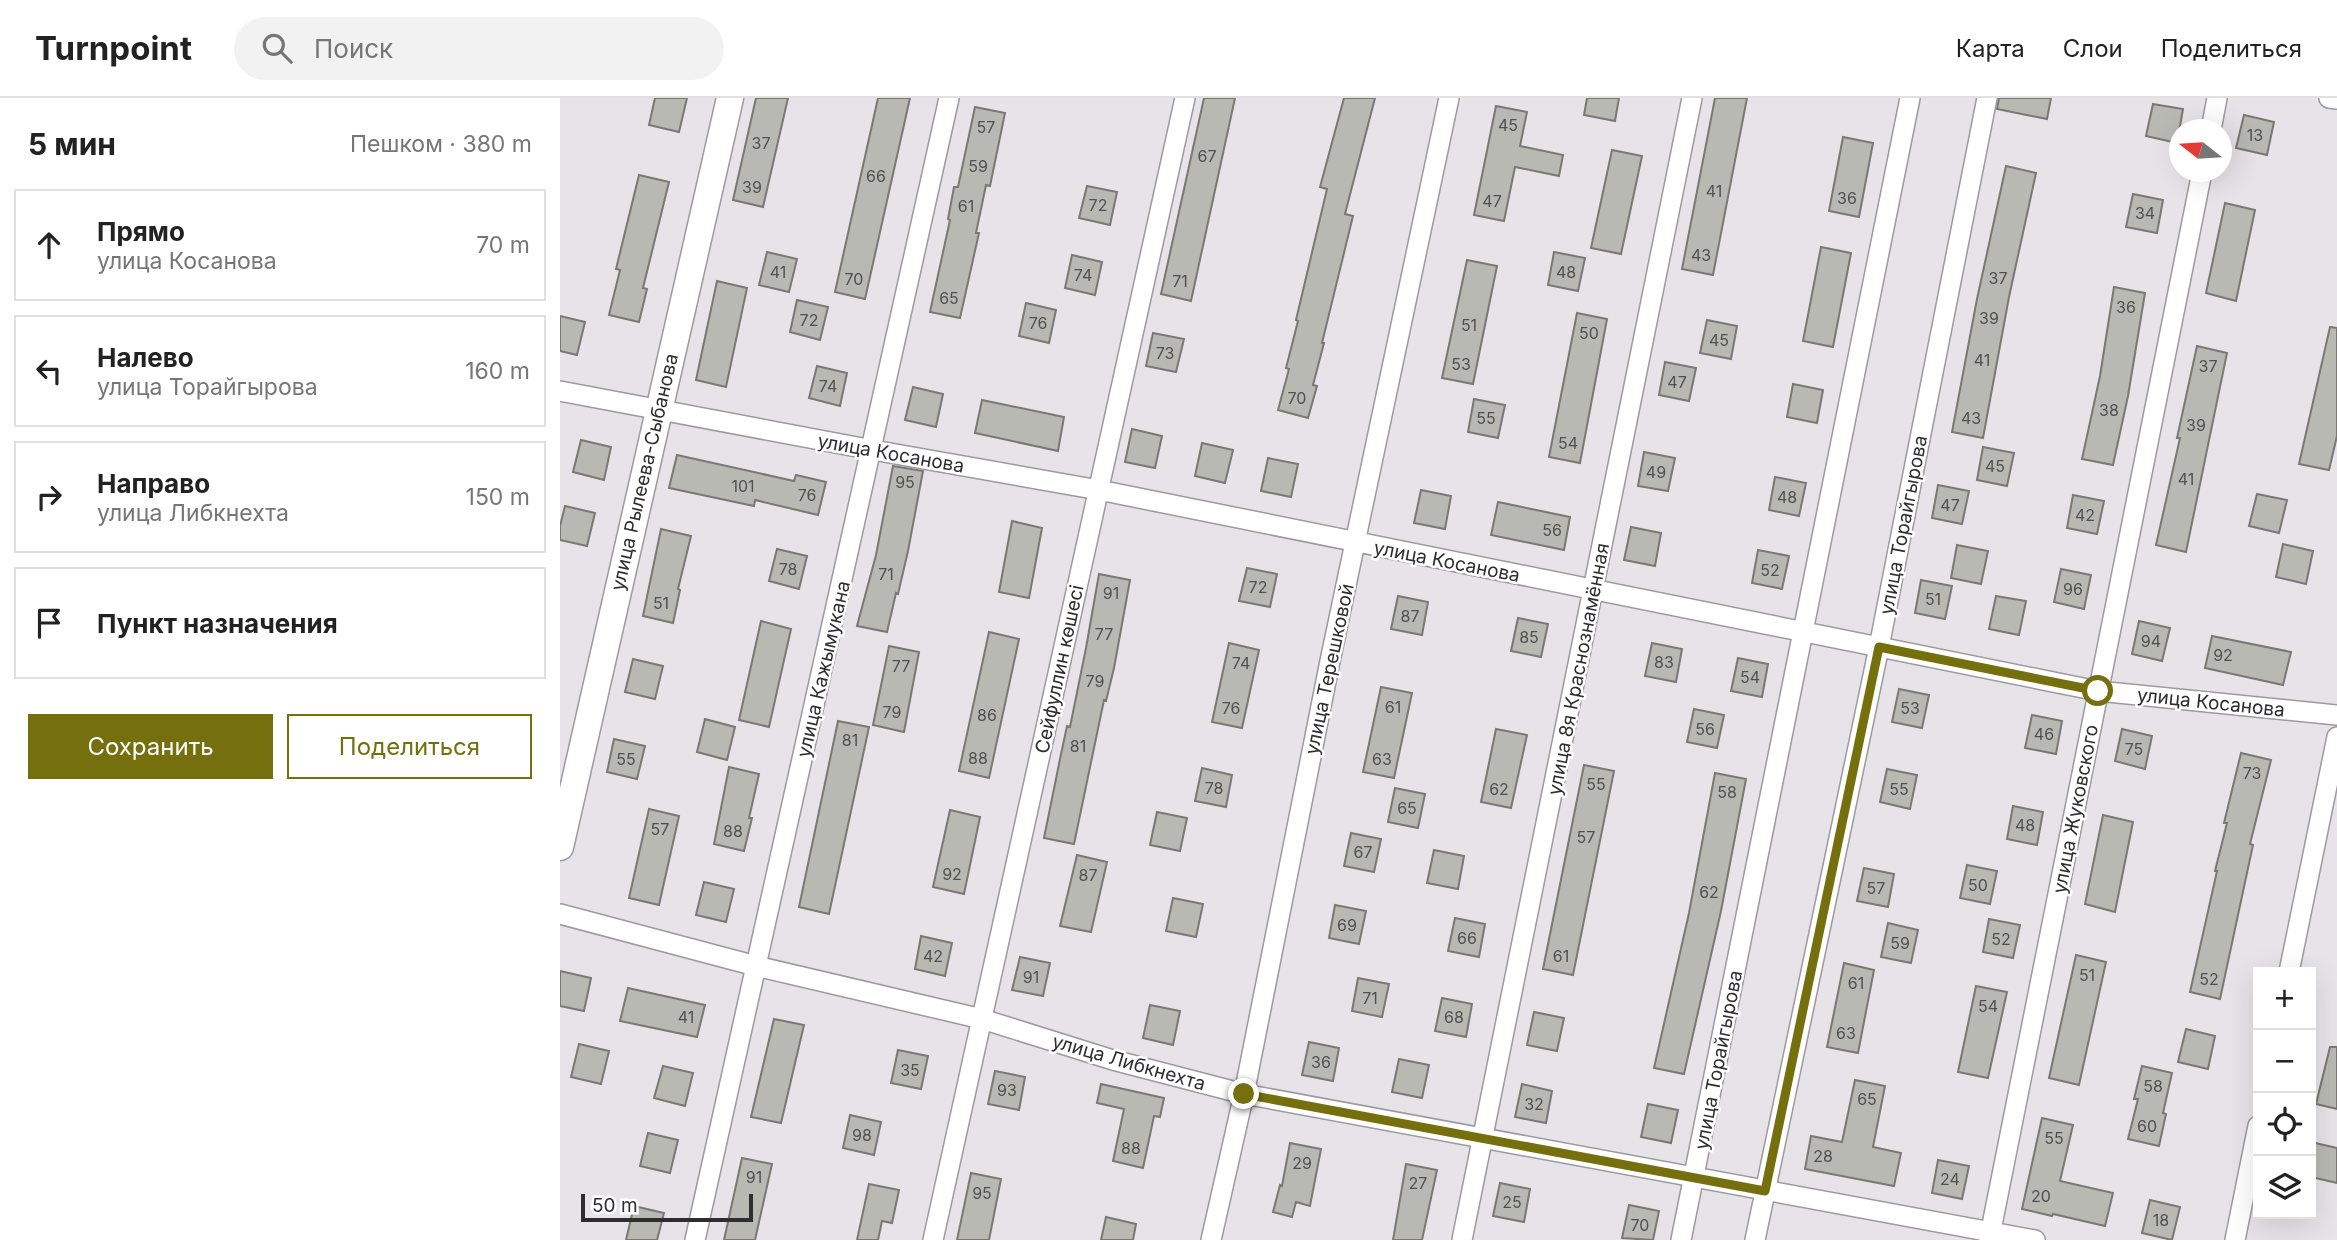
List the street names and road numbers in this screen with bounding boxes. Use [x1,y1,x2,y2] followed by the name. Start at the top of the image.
[606,351,683,593] street label: улица Рылеева-Сыбанова
[816,429,966,478] street label: улица Косанова
[1875,433,1932,617] street label: улица Торайгырова
[1372,536,1522,587] street label: улица Косанова
[1543,541,1614,797] street label: улица 8я Краснознамённая
[792,579,855,760] street label: улица Кажымукана
[1300,582,1359,757] street label: улица Терешковой
[1030,583,1089,756] street label: Сейфуллин көшесі
[2136,683,2286,722] street label: улица Косанова
[2048,723,2103,896] street label: улица Жуковского
[1690,968,1747,1152] street label: улица Торайгырова
[1050,1030,1208,1095] street label: улица Либкнехта

